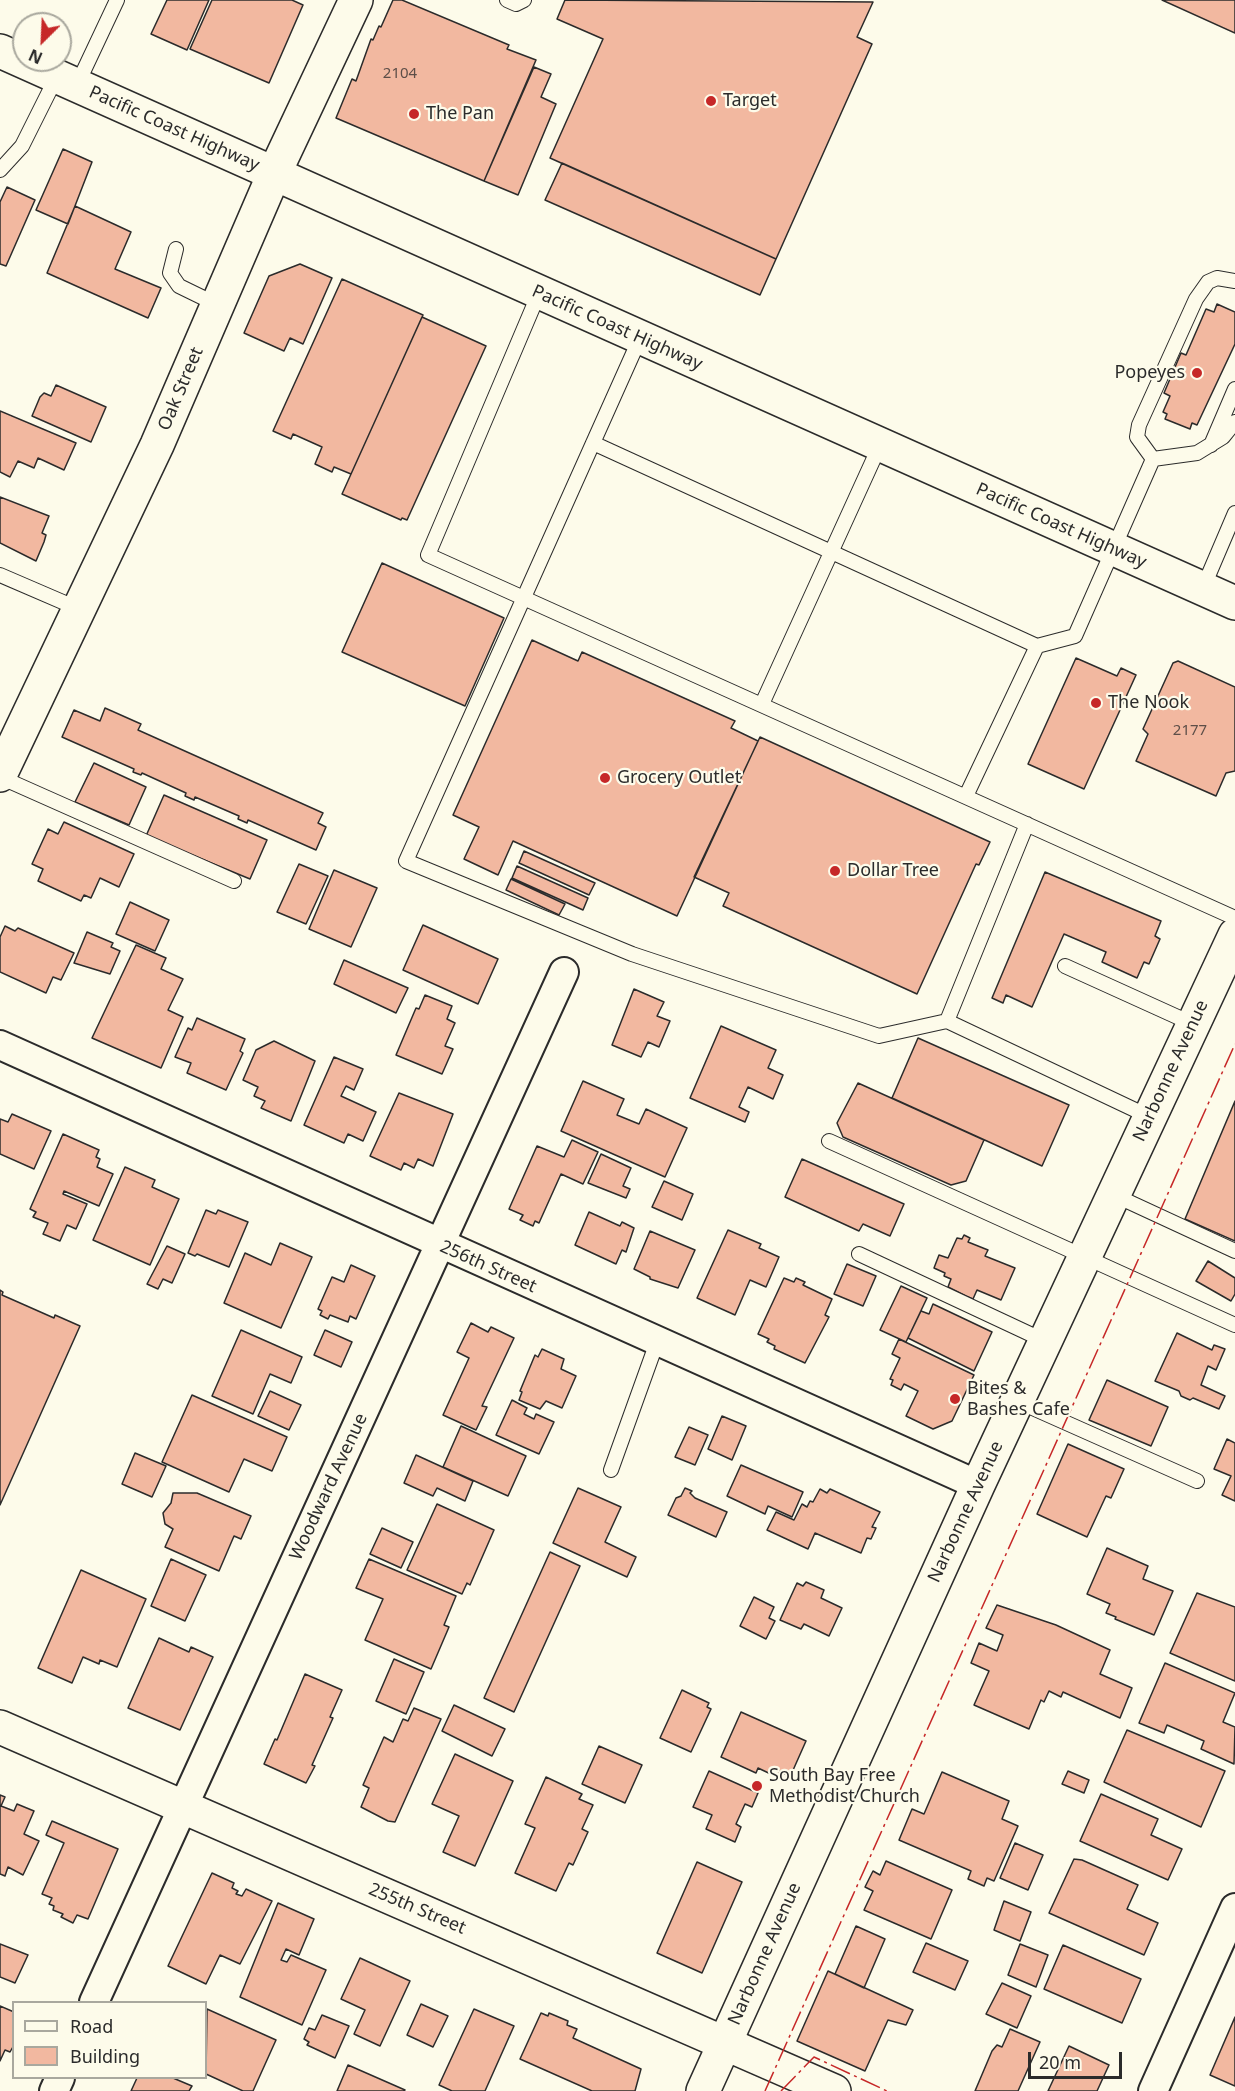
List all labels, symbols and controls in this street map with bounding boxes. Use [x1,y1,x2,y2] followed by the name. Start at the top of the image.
[12,12,72,72] north arrow
[25,44,46,69] text: N
[383,65,417,83] house number: 2104
[85,82,263,176] street label: Pacific Coast Highway
[723,90,777,112] place label: Target
[704,94,718,108] marker: Target
[426,103,494,125] place label: The Pan
[407,107,421,121] marker: The Pan
[528,281,706,375] street label: Pacific Coast Highway
[154,344,208,434] street label: Oak Street
[1114,362,1185,384] place label: Popeyes
[1190,366,1204,380] marker: Popeyes
[972,479,1150,573] street label: Pacific Coast Highway
[1108,692,1189,714] place label: The Nook
[1089,696,1103,710] marker: The Nook
[1173,722,1207,740] house number: 2177
[617,767,741,789] place label: Grocery Outlet
[598,771,612,785] marker: Grocery Outlet
[847,860,939,882] place label: Dollar Tree
[828,864,842,878] marker: Dollar Tree
[1129,997,1213,1145] street label: Narbonne Avenue
[436,1236,540,1298] street label: 256th Street
[967,1378,1070,1420] place label: Bites & Bashes Cafe
[948,1392,962,1406] marker: Bites & Bashes Cafe
[286,1410,372,1564] street label: Woodward Avenue
[924,1438,1008,1586] street label: Narbonne Avenue
[769,1765,920,1808] place label: South Bay Free Methodist Church
[750,1779,764,1793] marker: South Bay Free Methodist Church
[365,1879,469,1939] street label: 255th Street
[724,1880,806,2028] street label: Narbonne Avenue
[12,2001,207,2079] legend
[70,2014,113,2038] text: Road
[1031,2040,1126,2078] scale bar
[70,2044,140,2068] text: Building
[1039,2050,1081,2074] text: 20 m

